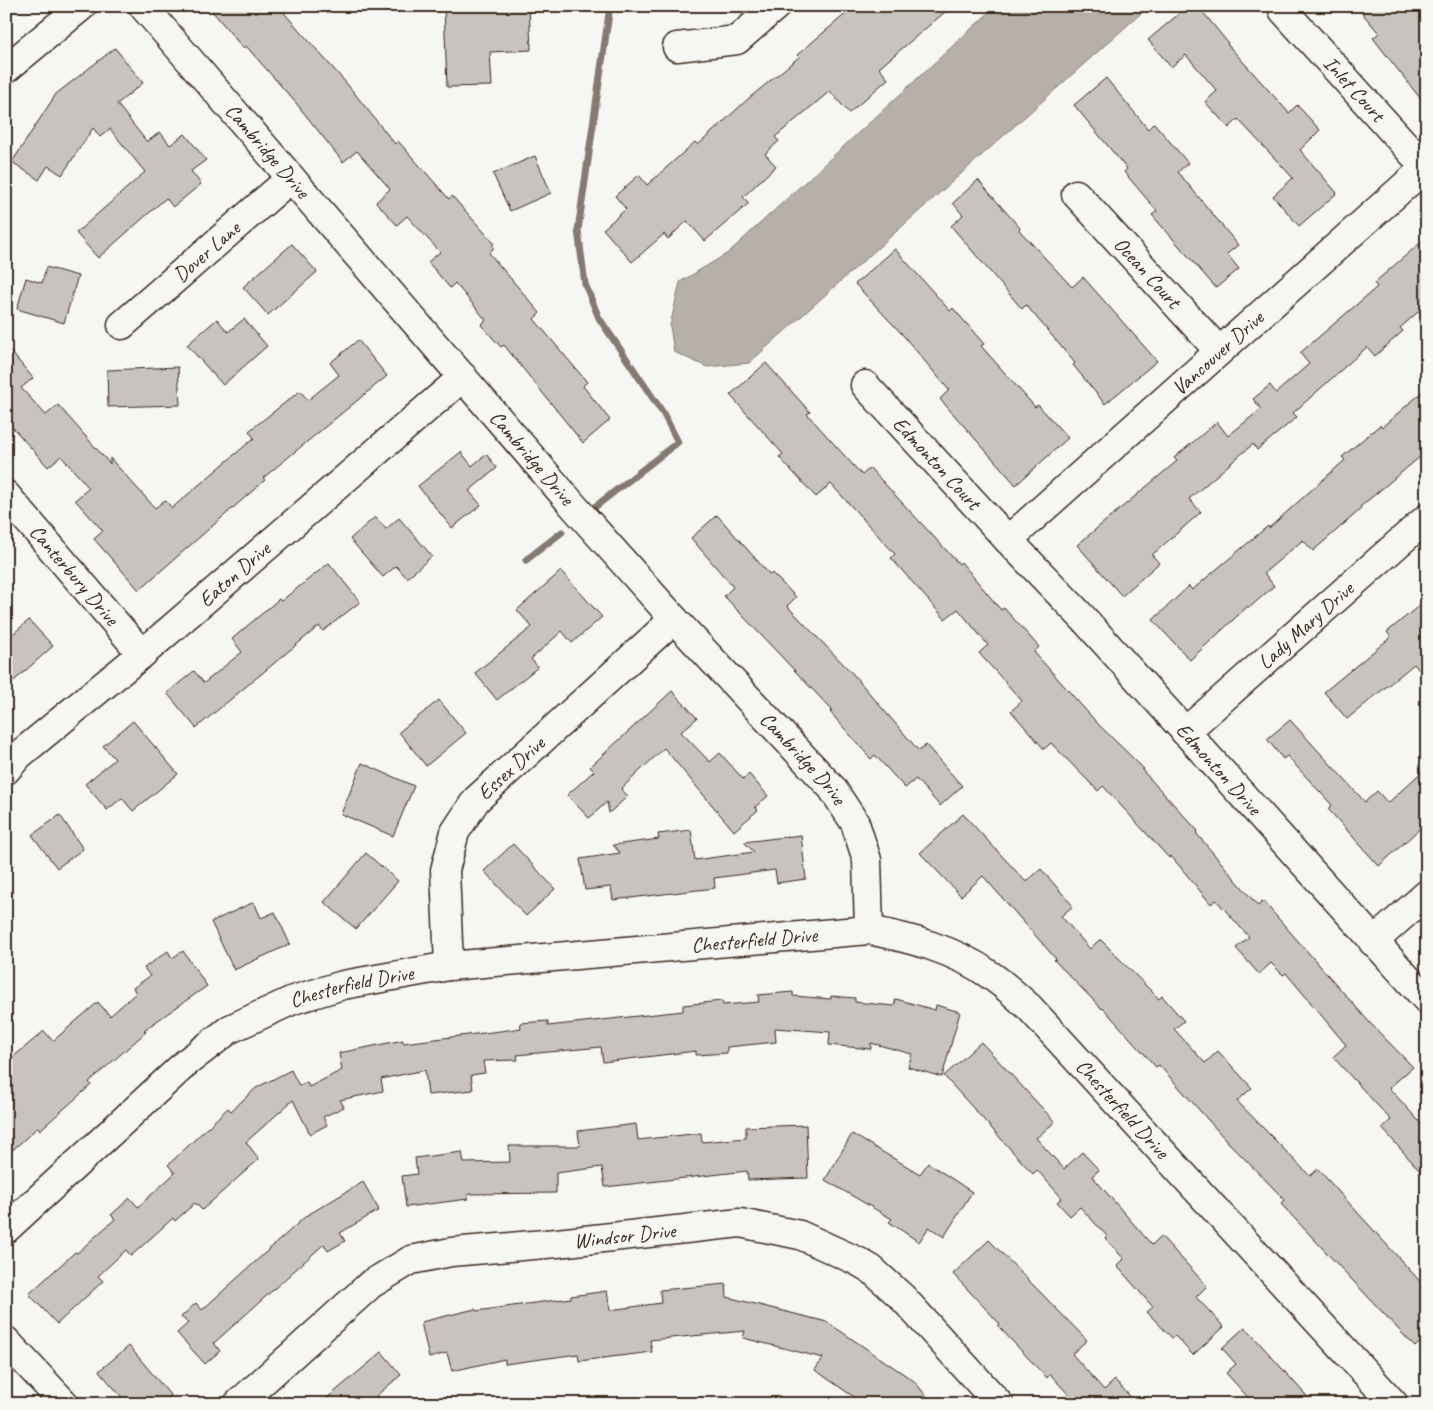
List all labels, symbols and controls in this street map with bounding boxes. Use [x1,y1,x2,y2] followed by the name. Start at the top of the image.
[1318,50,1392,128] street label: Inlet Court
[220,98,316,204] street label: Cambridge Drive
[168,214,247,288] street label: Dover Lane
[1108,231,1188,315] street label: Ocean Court
[1166,304,1270,401] street label: Vancouver Drive
[484,405,581,511] street label: Cambridge Drive
[887,411,988,516] street label: Edmonton Court
[24,519,125,631] street label: Canterbury Drive
[193,535,277,612] street label: Eaton Drive
[1252,575,1361,675] street label: Lady Mary Drive
[754,706,853,810] street label: Cambridge Drive
[1170,717,1269,822] street label: Edmonton Drive
[472,730,551,805] street label: Essex Drive
[690,921,819,958] street label: Chesterfield Drive
[286,959,416,1013] street label: Chesterfield Drive
[1070,1053,1176,1165] street label: Chesterfield Drive
[572,1217,679,1254] street label: Windsor Drive

